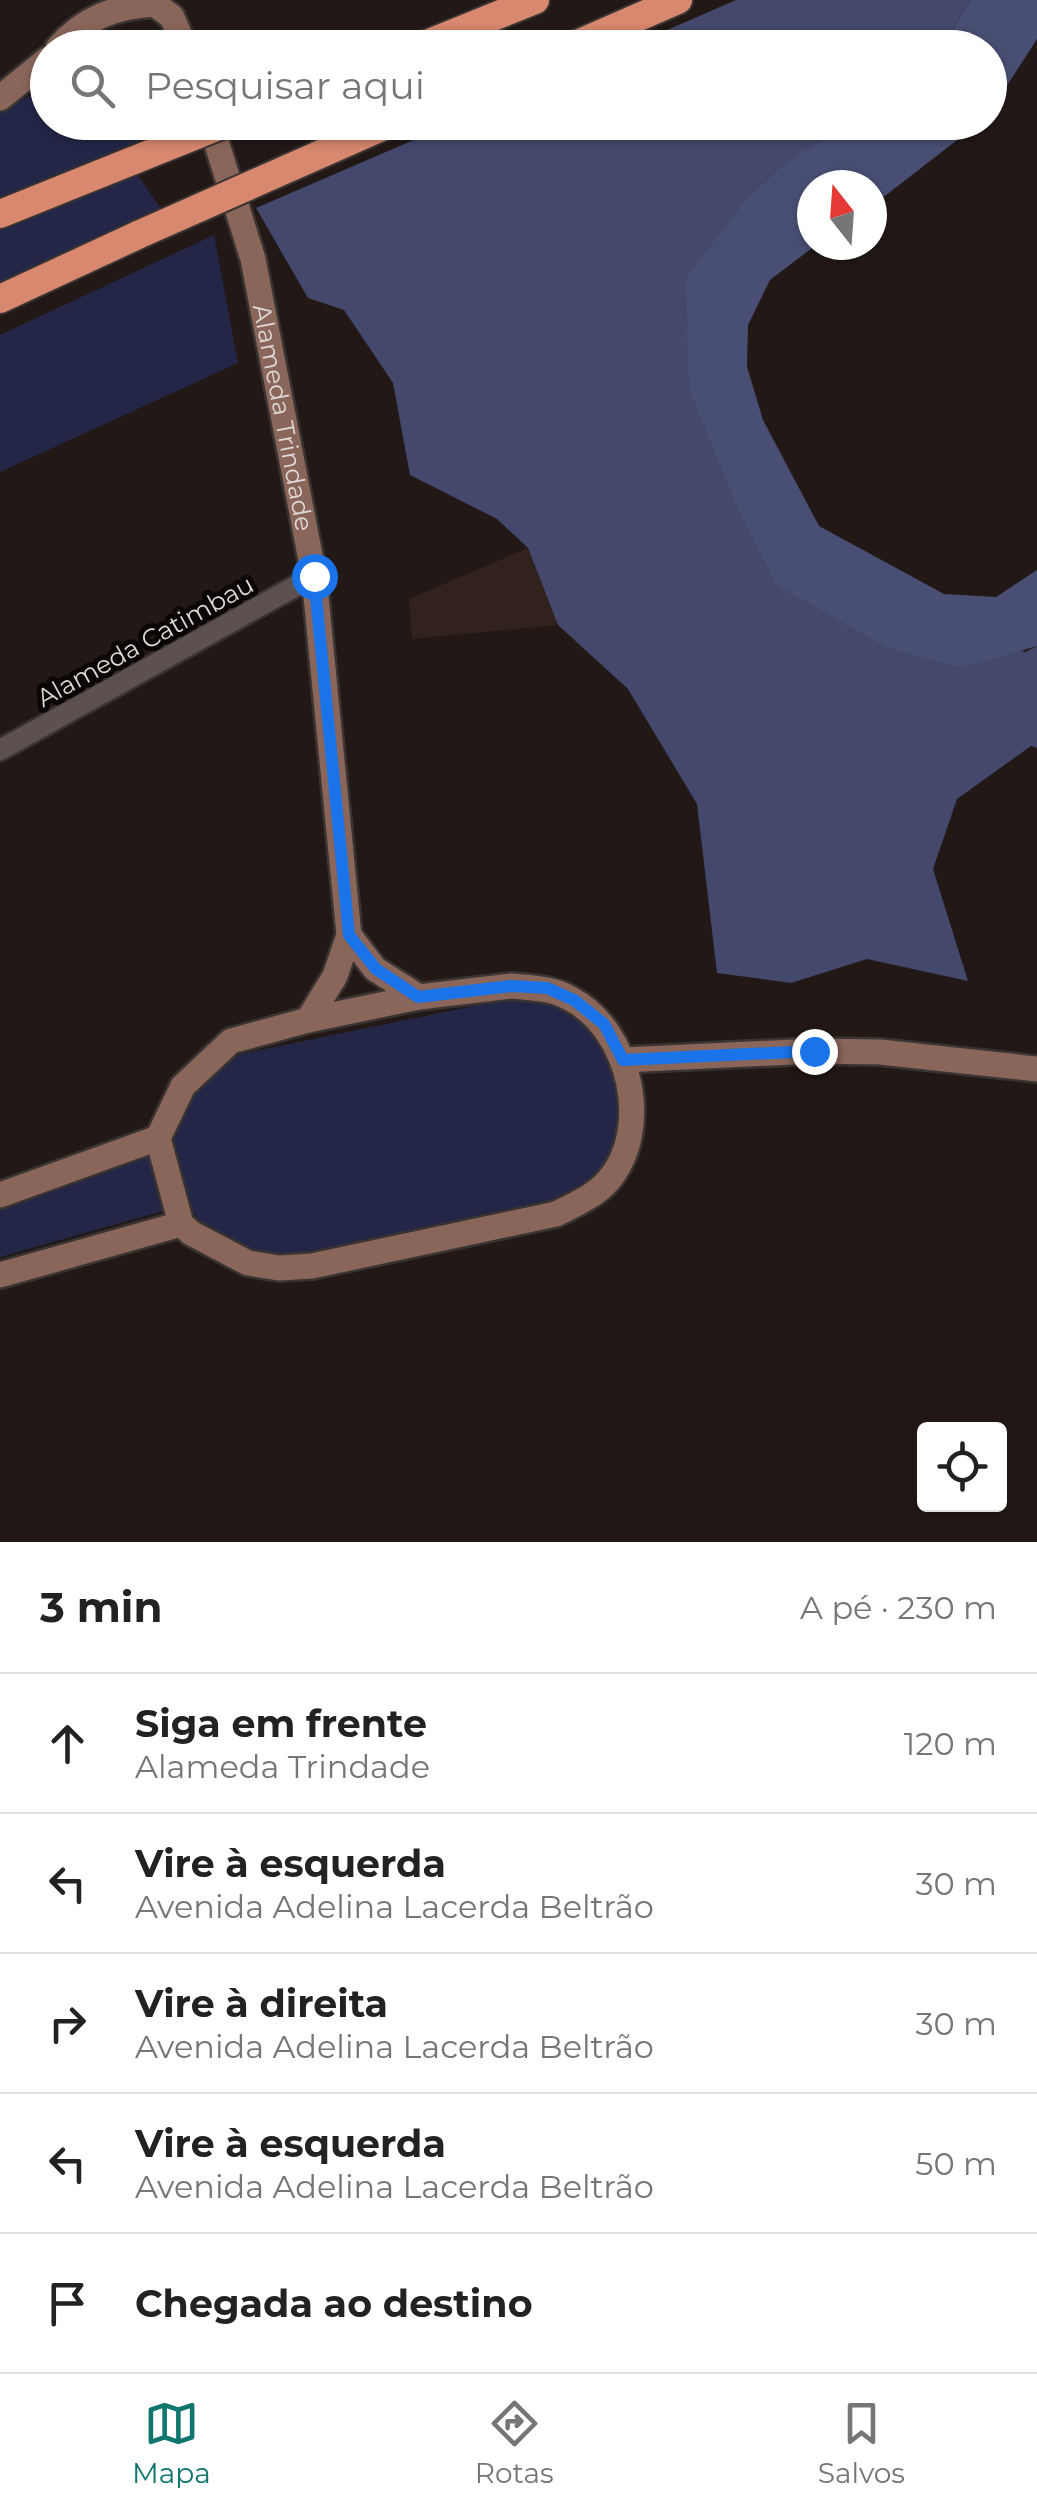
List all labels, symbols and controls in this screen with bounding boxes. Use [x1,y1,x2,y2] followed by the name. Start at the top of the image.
[30,30,1007,140] search box
[65,58,120,113] icon: search
[145,62,425,109] text: Pesquisar aqui
[797,170,887,260] north arrow
[247,301,320,534] street label: Alameda Trindade
[292,554,338,600] route start
[31,569,259,713] street label: Alameda Catimbau
[792,1029,838,1075] route end
[917,1422,1007,1512] map controls
[917,1422,1007,1512] button: locate
[40,1581,162,1633] text: 3 min
[800,1588,997,1627] text: A pé · 230 m
[135,1700,427,1747] text: Siga em frente
[40,1716,95,1771] icon: ahead
[904,1724,997,1763] text: 120 m
[135,1747,430,1786] text: Alameda Trindade
[135,1840,446,1887] text: Vire à esquerda
[40,1856,95,1911] icon: left
[915,1864,997,1903] text: 30 m
[135,1887,654,1926] text: Avenida Adelina Lacerda Beltrão
[135,1980,388,2027] text: Vire à direita
[40,1996,95,2051] icon: right
[915,2004,997,2043] text: 30 m
[135,2027,654,2066] text: Avenida Adelina Lacerda Beltrão
[135,2120,446,2167] text: Vire à esquerda
[40,2136,95,2191] icon: left
[915,2144,997,2183] text: 50 m
[135,2167,654,2206] text: Avenida Adelina Lacerda Beltrão
[40,2276,95,2331] icon: arrive
[135,2280,533,2327] text: Chegada ao destino
[132,2396,211,2490] tab: Mapa
[475,2396,554,2490] tab: Rotas
[818,2396,905,2490] tab: Salvos

